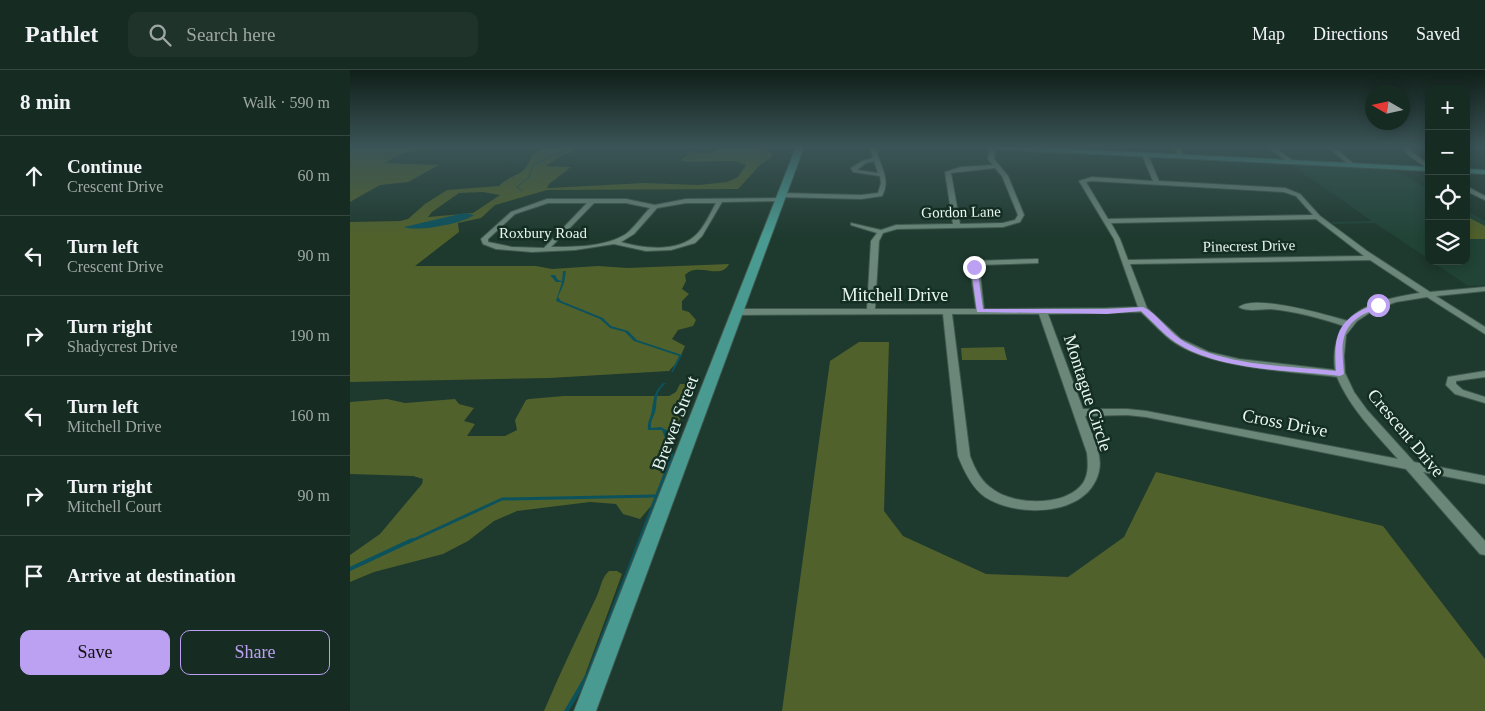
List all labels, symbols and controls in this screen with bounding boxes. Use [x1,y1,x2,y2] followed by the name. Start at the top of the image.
[128,12,478,57] search box
[25,21,98,47] text: Pathlet
[146,21,174,49] icon: search
[186,24,275,45] text: Search here
[1252,24,1285,44] text: Map
[1313,24,1388,44] text: Directions
[1416,24,1460,44] text: Saved
[1365,85,1410,130] north arrow
[1425,85,1470,265] map controls
[1425,85,1470,130] button: +
[20,90,71,114] text: 8 min
[243,94,330,111] text: Walk · 590 m
[1425,130,1470,175] button: −
[67,156,142,177] text: Continue
[20,162,48,190] icon: ahead
[298,167,330,184] text: 60 m
[1425,175,1470,220] button: locate
[67,178,163,195] text: Crescent Drive
[921,203,1001,221] street label: Gordon Lane
[1425,220,1470,265] button: layers
[499,225,587,241] street label: Roxbury Road
[67,236,139,257] text: Turn left
[1202,237,1296,255] street label: Pinecrest Drive
[20,242,48,270] icon: left
[298,247,330,264] text: 90 m
[963,256,986,279] route end
[67,258,163,275] text: Crescent Drive
[842,285,948,305] street label: Mitchell Drive
[1367,294,1390,317] route start
[67,316,152,337] text: Turn right
[20,322,48,350] icon: right
[290,327,330,344] text: 190 m
[1060,332,1116,454] street label: Montague Circle
[67,338,178,355] text: Shadycrest Drive
[648,373,702,473] street label: Brewer Street
[1363,385,1449,481] street label: Crescent Drive
[67,396,139,417] text: Turn left
[20,402,48,430] icon: left
[1241,405,1329,441] street label: Cross Drive
[290,407,330,424] text: 160 m
[67,418,162,435] text: Mitchell Drive
[67,476,152,497] text: Turn right
[20,482,48,510] icon: right
[298,487,330,504] text: 90 m
[67,498,162,515] text: Mitchell Court
[20,562,48,590] icon: arrive
[67,565,236,586] text: Arrive at destination
[20,630,170,675] button: Save
[180,630,330,675] button: Share

